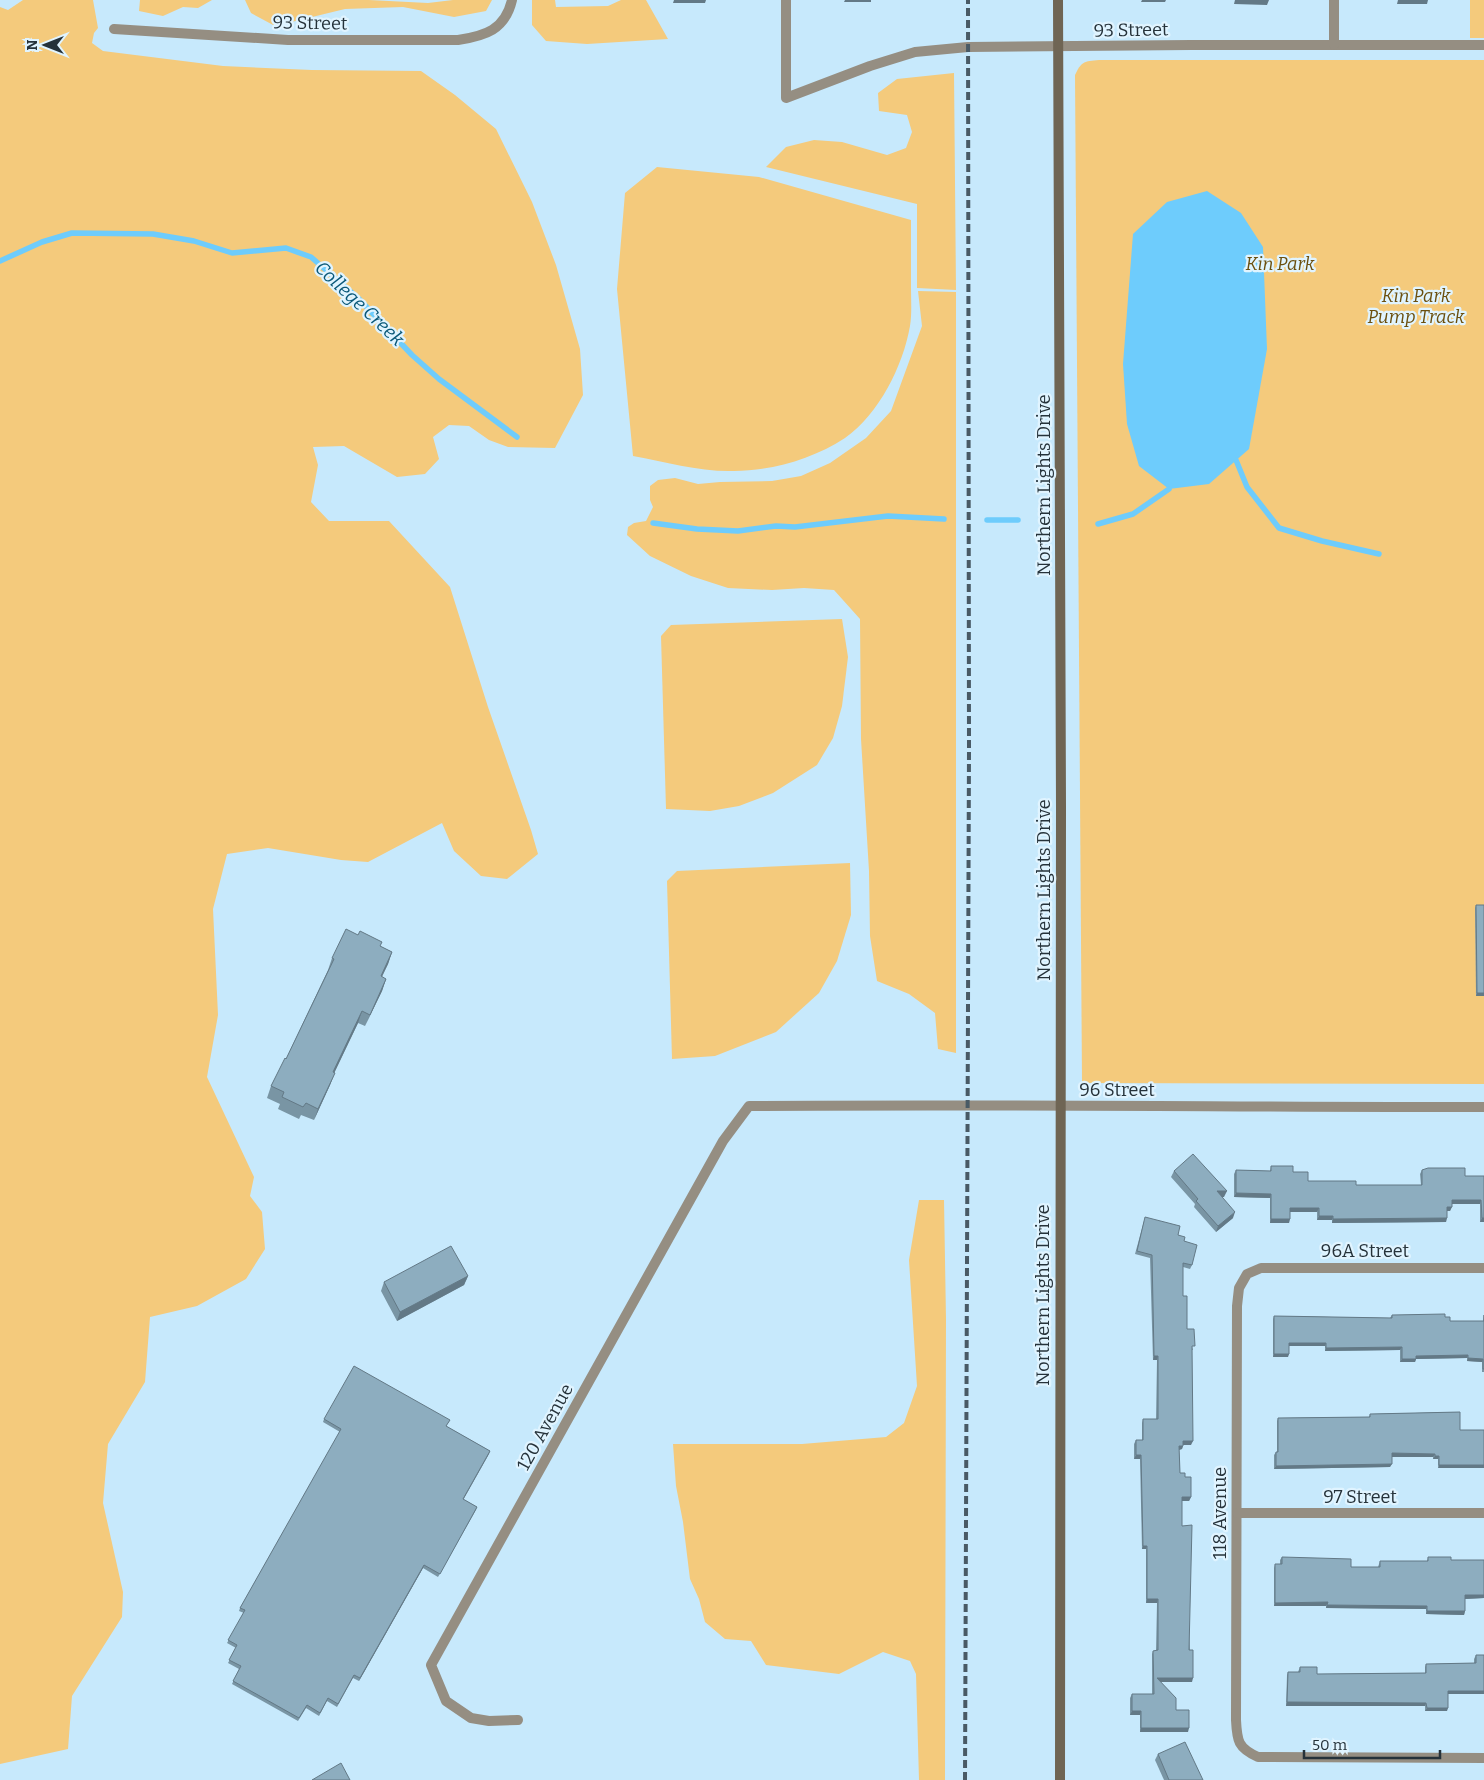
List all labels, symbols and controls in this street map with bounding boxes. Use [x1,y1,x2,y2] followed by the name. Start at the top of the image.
[272,11,348,35] street label: 93 Street
[1093,18,1169,42] street label: 93 Street
[20,20,70,70] north arrow
[24,39,41,50] text: N
[1245,253,1315,275] park label: Kin Park
[310,256,410,351] water label: College Creek
[1368,285,1465,328] park label: Kin Park Pump Track
[1033,394,1055,576] street label: Northern Lights Drive
[1033,799,1055,981] street label: Northern Lights Drive
[1079,1079,1155,1101] street label: 96 Street
[1032,1204,1054,1386] street label: Northern Lights Drive
[1321,1240,1410,1262] street label: 96A Street
[512,1380,578,1474] street label: 120 Avenue
[1209,1467,1231,1559] street label: 118 Avenue
[1323,1486,1397,1508] street label: 97 Street
[1304,1728,1440,1760] scale bar
[1312,1736,1348,1754] text: 50 m

